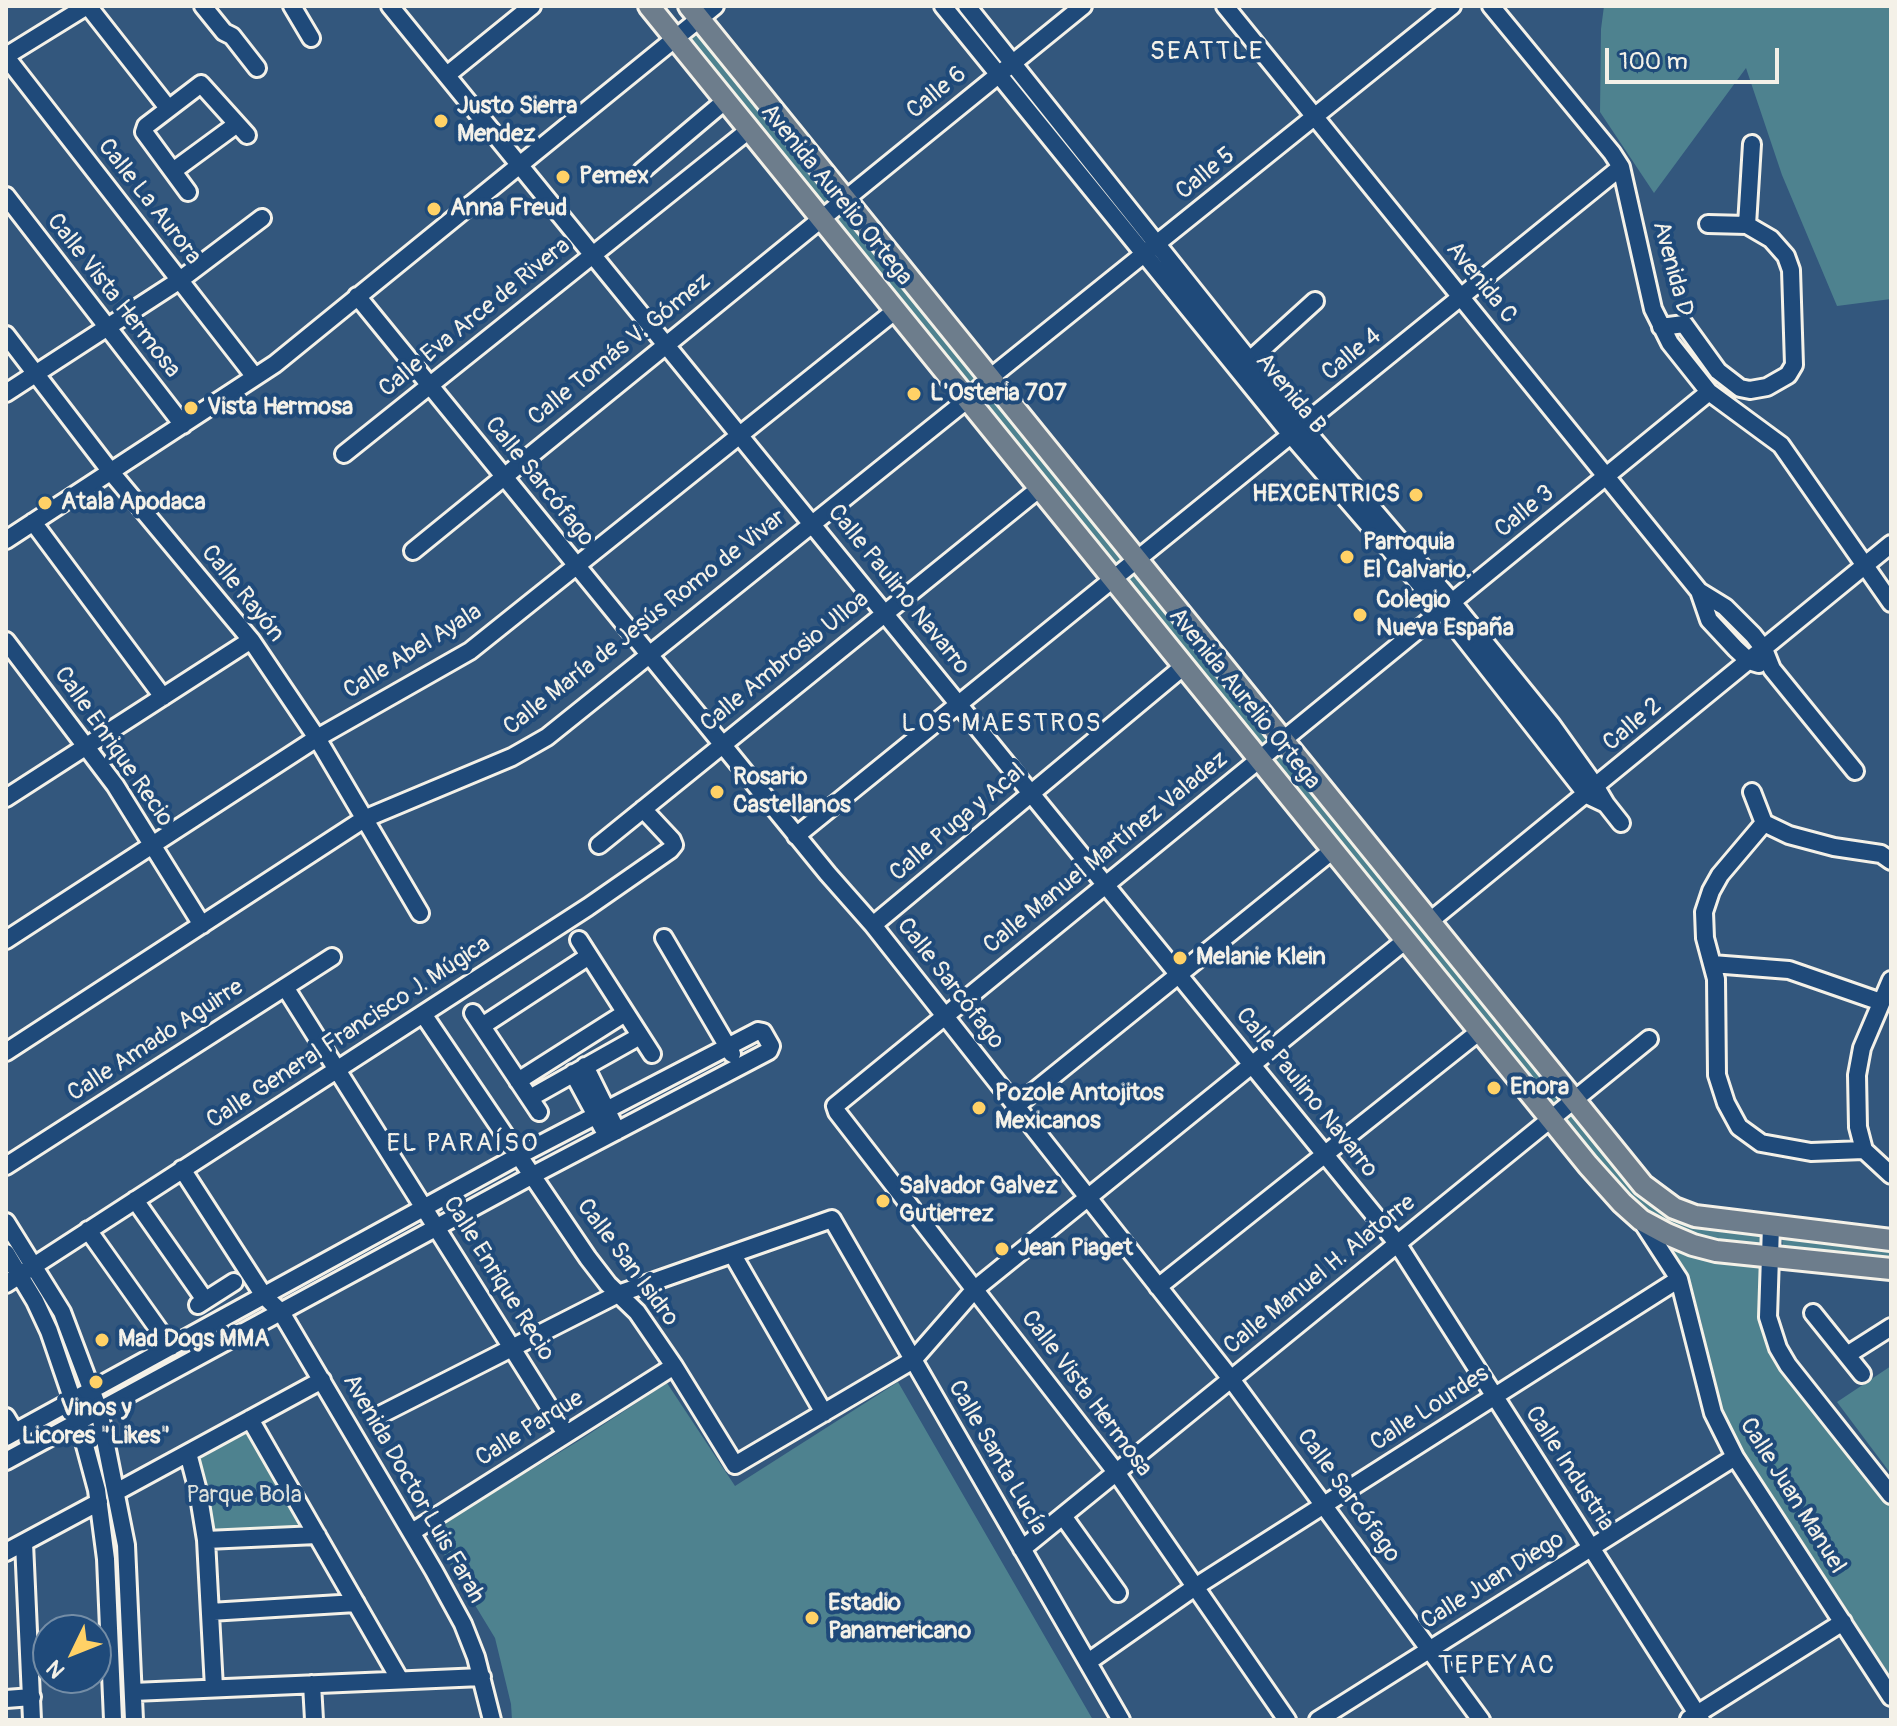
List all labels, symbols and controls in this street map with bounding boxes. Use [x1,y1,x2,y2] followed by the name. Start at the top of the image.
[1609,32,1783,82] scale bar
[1150,36,1264,68] district label: SEATTLE
[1619,47,1688,76] text: 100 m
[901,60,973,126] street label: Calle 6
[457,93,577,149] place label: Justo Sierra Mendez
[754,98,918,292] street label: Avenida Aurelio Ortega
[432,112,450,130] marker: Justo Sierra Mendez
[91,133,207,271] street label: Calle La Aurora
[1171,142,1241,206] street label: Calle 5
[579,163,649,191] place label: Pemex
[554,168,572,186] marker: Pemex
[450,195,567,223] place label: Anna Freud
[425,200,443,218] marker: Anna Freud
[40,208,186,384] street label: Calle Vista Hermosa
[1645,218,1699,320] street label: Avenida D
[374,232,576,404] street label: Calle Eva Arce de Rivera
[1439,236,1523,330] street label: Avenida C
[523,268,717,432] street label: Calle Tomás V. Gómez
[1316,322,1388,388] street label: Calle 4
[1249,348,1331,440] street label: Avenida B
[930,380,1067,408] place label: L'Osteria 707
[905,385,923,403] marker: L'Osteria 707
[207,394,353,422] place label: Vista Hermosa
[182,399,200,417] marker: Vista Hermosa
[478,411,600,553] street label: Calle Sarcófago
[1490,479,1560,545] street label: Calle 3
[1252,481,1400,509] place label: HEXCENTRICS
[1407,486,1425,504] marker: HEXCENTRICS
[61,489,206,517] place label: Atala Apodaca
[36,494,54,512] marker: Atala Apodaca
[821,499,975,681] street label: Calle Paulino Navarro
[498,504,792,742] street label: Calle María de Jesús Romo de Vivar
[1363,529,1471,585] place label: Parroquia El Calvario.
[194,540,290,648] street label: Calle Rayón
[1338,548,1356,566] marker: Parroquia El Calvario.
[695,585,875,739] street label: Calle Ambrosio Ulloa
[1376,587,1514,643] place label: Colegio Nueva España
[339,598,487,706] street label: Calle Abel Ayala
[1162,602,1326,796] street label: Avenida Aurelio Ortega
[1351,606,1369,624] marker: Colegio Nueva España
[47,661,179,833] street label: Calle Enrique Recio
[1598,692,1668,758] street label: Calle 2
[901,708,1103,740] district label: LOS MAESTROS
[978,746,1234,960] street label: Calle Manuel Martínez Valadez
[884,758,1032,888] street label: Calle Puga y Acal
[733,764,851,820] place label: Rosario Castellanos
[708,783,726,801] marker: Rosario Castellanos
[890,913,1010,1055] street label: Calle Sarcófago
[202,930,496,1136] street label: Calle General Francisco J. Múgica
[1196,944,1326,972] place label: Melanie Klein
[1171,949,1189,967] marker: Melanie Klein
[63,973,249,1109] street label: Calle Amado Aguirre
[1229,1002,1383,1184] street label: Calle Paulino Navarro
[1510,1074,1569,1102] place label: Enora
[1485,1079,1503,1097] marker: Enora
[995,1080,1164,1136] place label: Pozole Antojitos Mexicanos
[970,1099,988,1117] marker: Pozole Antojitos Mexicanos
[386,1128,540,1160] district label: EL PARAÍSO
[899,1173,1058,1229] place label: Salvador Galvez Gutierrez
[1218,1189,1422,1361] street label: Calle Manuel H. Alatorre
[436,1191,560,1367] street label: Calle Enrique Recio
[874,1192,892,1210] marker: Salvador Galvez Gutierrez
[570,1194,684,1332] street label: Calle San Isidro
[1018,1235,1133,1263] place label: Jean Piaget
[993,1240,1011,1258] marker: Jean Piaget
[1014,1305,1158,1483] street label: Calle Vista Hermosa
[118,1326,269,1354] place label: Mad Dogs MMA
[93,1331,111,1349] marker: Mad Dogs MMA
[1365,1360,1495,1458] street label: Calle Lourdes
[336,1369,490,1609] street label: Avenida Doctor Luis Farah
[87,1373,105,1391] marker: Vinos y Licores "Likes"
[941,1375,1053,1541] street label: Calle Santa Lucía
[471,1385,589,1473] street label: Calle Parque
[22,1395,170,1451] place label: Vinos y Licores "Likes"
[1518,1401,1620,1537] street label: Calle Industria
[1733,1413,1851,1579] street label: Calle Juan Manuel
[1290,1423,1406,1569] street label: Calle Sarcófago
[186,1482,302,1510] park label: Parque Bola
[1416,1526,1570,1636] street label: Calle Juan Diego
[828,1590,971,1646] place label: Estadio Panamericano
[803,1609,821,1627] marker: Estadio Panamericano
[32,1614,112,1694] north arrow
[1438,1650,1556,1682] district label: TEPEYAC
[41,1654,71,1684] text: N

